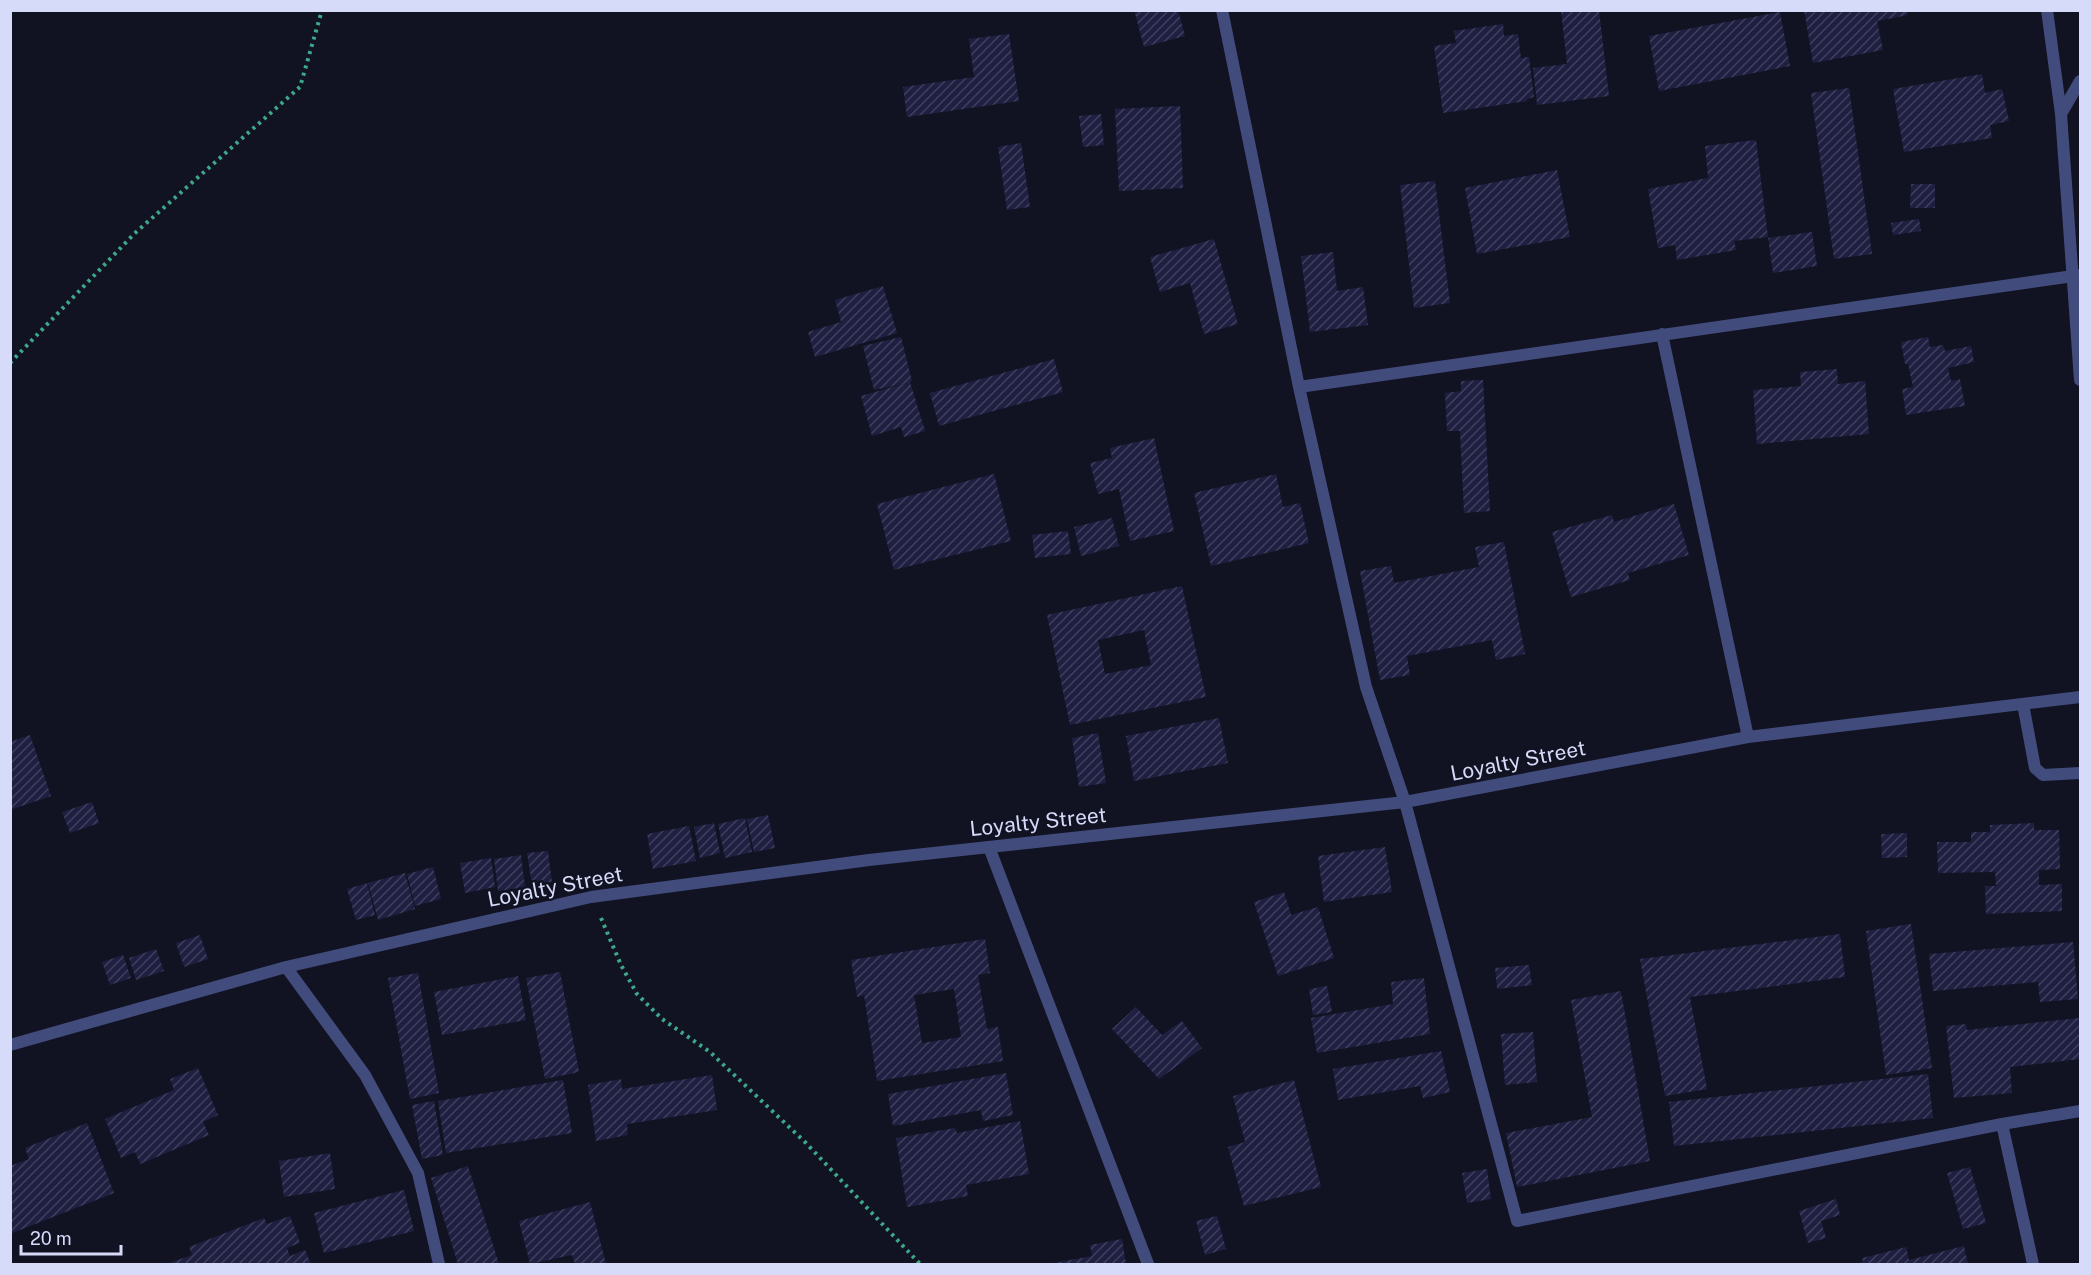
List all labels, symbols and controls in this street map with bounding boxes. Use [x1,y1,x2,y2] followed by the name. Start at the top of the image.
[1448,735,1588,786] street label: Loyalty Street
[968,802,1108,841] street label: Loyalty Street
[485,861,625,912] street label: Loyalty Street
[21,1218,122,1256] scale bar
[30,1228,72,1249] text: 20 m

